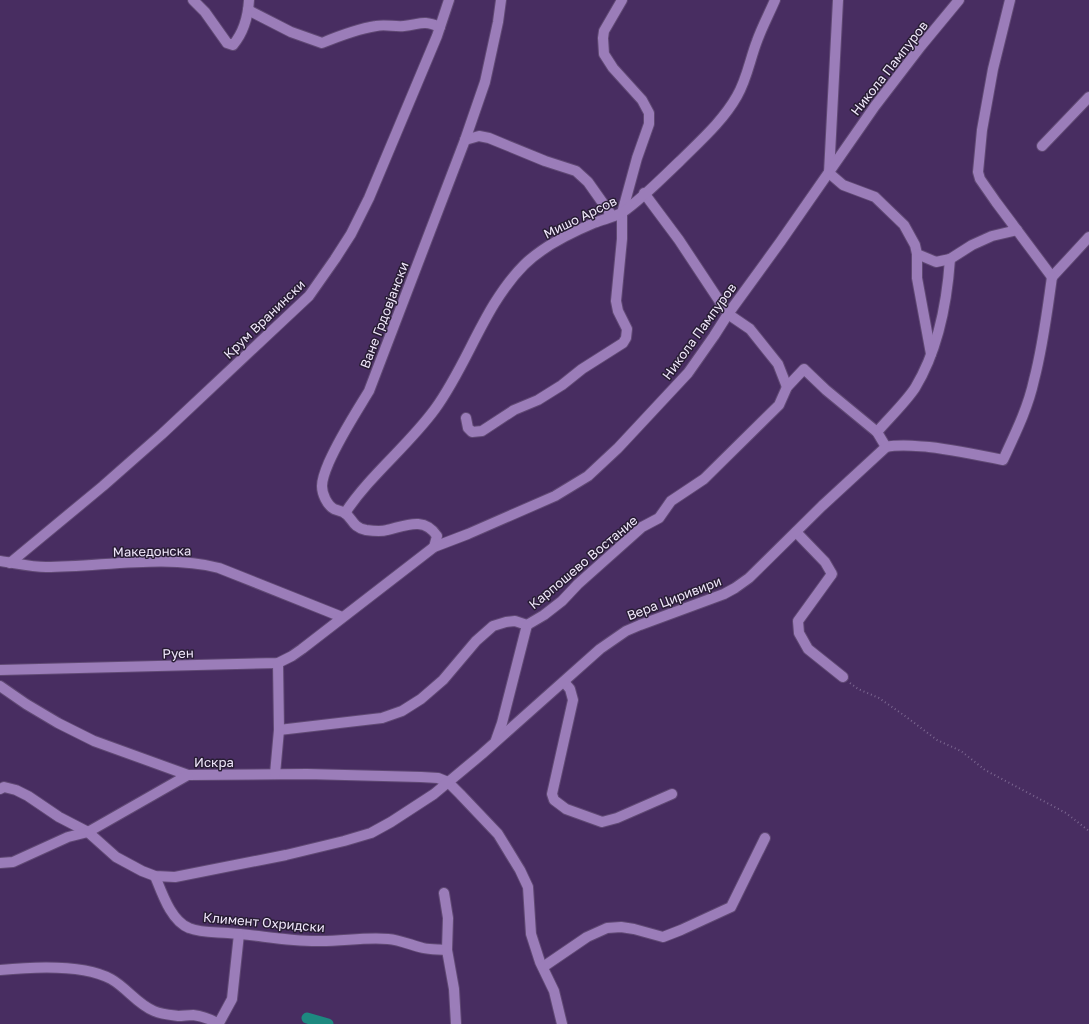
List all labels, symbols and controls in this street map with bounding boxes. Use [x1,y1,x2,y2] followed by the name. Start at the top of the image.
[847,18,931,118] street label: Никола Пампуров
[541,192,619,242] street label: Мишо Арсов
[356,260,412,370] street label: Ване Грдовјански
[220,276,308,362] street label: Крум Вранински
[659,280,739,382] street label: Никола Пампуров
[525,512,641,612] street label: Карпошево Востание
[113,542,191,560] street label: Македонска
[625,573,723,623] street label: Вера Циривири
[162,644,194,662] street label: Руен
[194,754,234,770] street label: Искра
[202,909,326,935] street label: Климент Охридски

